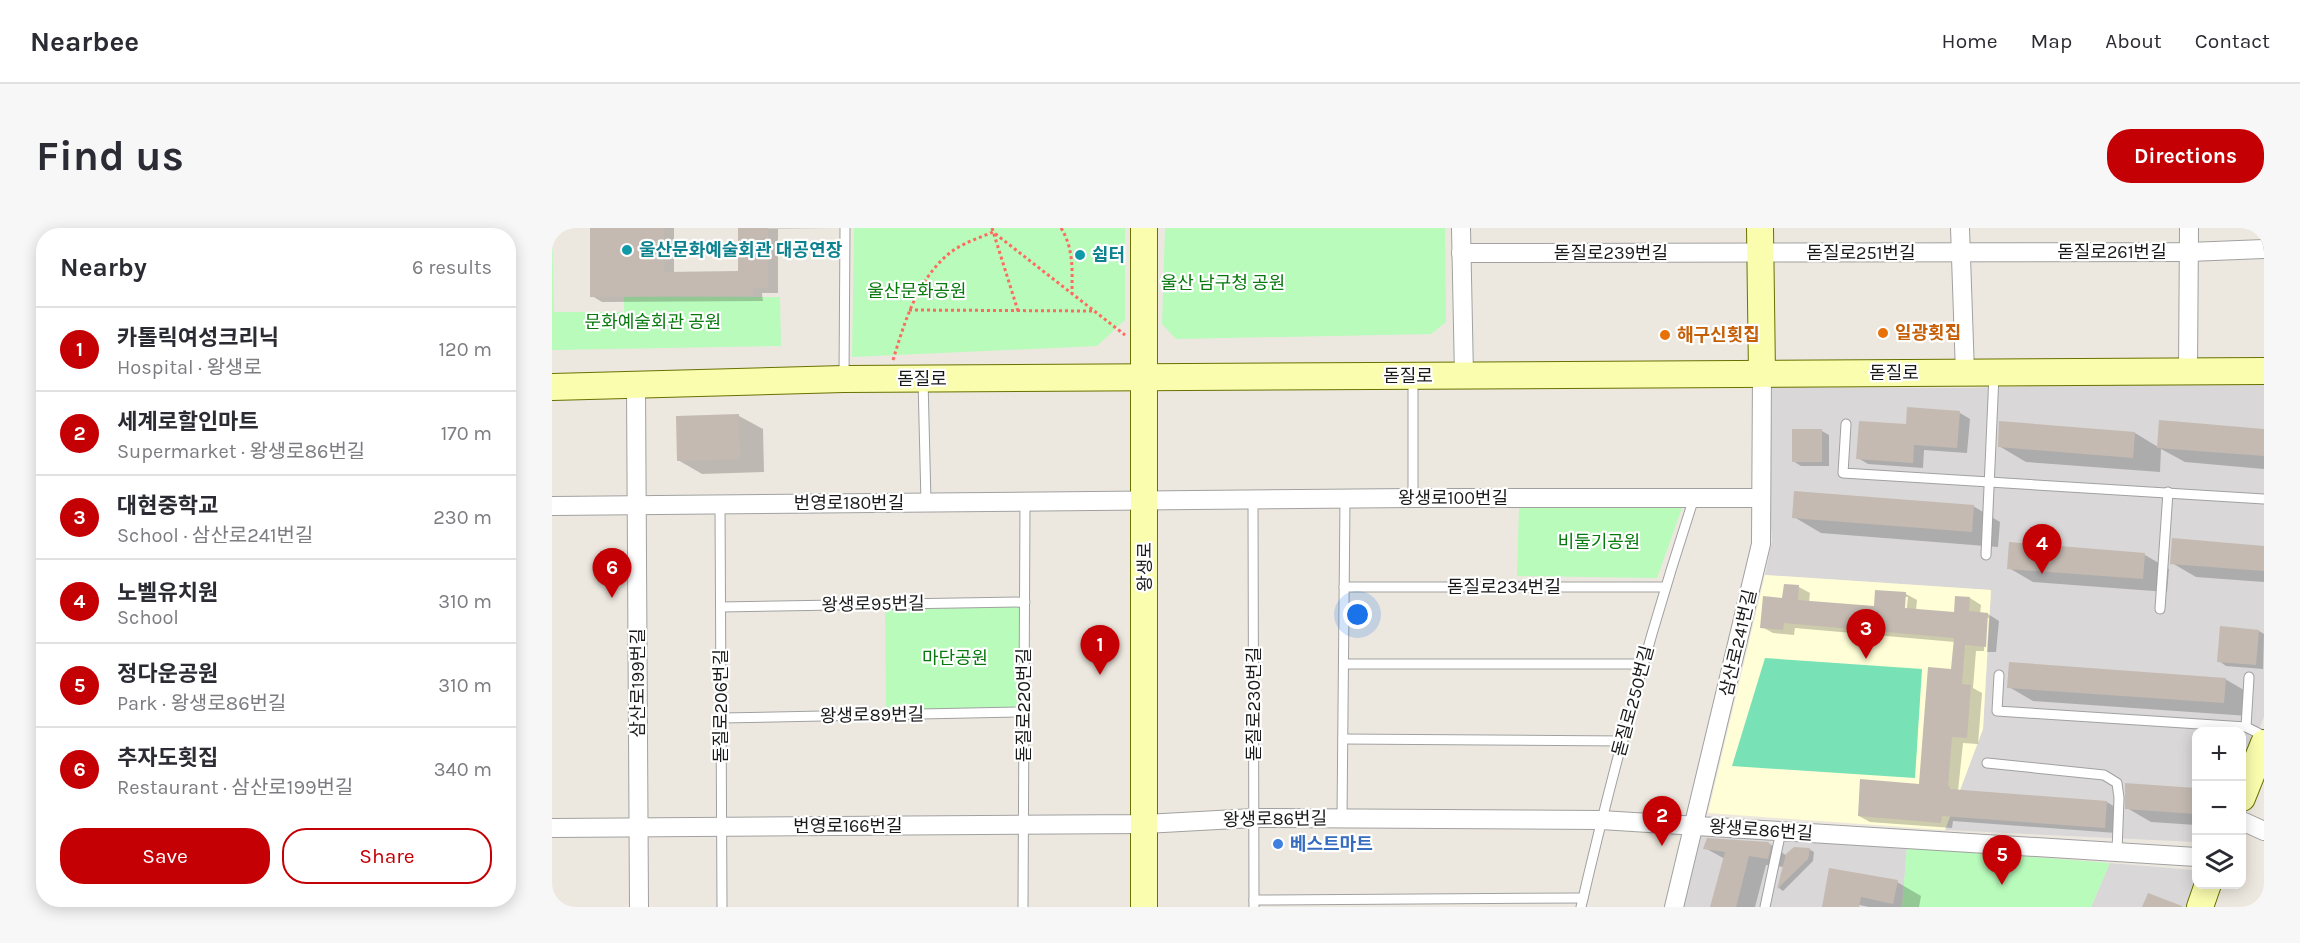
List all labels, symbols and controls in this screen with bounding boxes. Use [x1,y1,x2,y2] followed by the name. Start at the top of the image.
[30,25,139,58] text: Nearbee
[1942,29,1998,53] text: Home
[2031,29,2072,53] text: Map
[2105,29,2162,53] text: About
[2195,29,2270,53] text: Contact
[2107,129,2264,183] button: Directions
[36,131,184,181] text: Find us
[639,239,843,261] place label: 울산문화예술회관 대공연장
[2057,241,2167,263] street label: 돋질로261번길
[1554,242,1668,264] street label: 돋질로239번길
[1806,242,1916,264] street label: 돋질로251번길
[620,243,634,257] marker: 울산문화예술회관 대공연장
[1092,244,1125,266] place label: 쉼터
[1073,248,1087,262] marker: 쉼터
[60,252,147,283] text: Nearby
[412,256,492,279] text: 6 results
[1161,272,1285,294] park label: 울산 남구청 공원
[867,280,967,302] park label: 울산문화공원
[585,311,721,333] park label: 문화예술회관 공원
[1895,322,1961,344] place label: 일광횟집
[1677,324,1760,346] place label: 해구신횟집
[117,325,279,351] text: 카톨릭여성크리닉
[1876,326,1890,340] marker: 일광횟집
[1658,328,1672,342] marker: 해구신횟집
[76,338,83,361] text: 1
[438,338,492,361] text: 120 m
[117,356,262,379] text: Hospital · 왕생로
[1869,362,1919,384] street label: 돋질로
[1383,365,1433,387] street label: 돋질로
[897,368,947,390] street label: 돋질로
[117,409,259,435] text: 세계로할인마트
[73,422,86,445] text: 2
[441,422,492,445] text: 170 m
[117,440,365,463] text: Supermarket · 왕생로86번길
[1398,487,1508,509] street label: 왕생로100번길
[794,492,904,514] street label: 번영로180번길
[117,493,218,519] text: 대현중학교
[73,506,86,529] text: 3
[433,506,492,529] text: 230 m
[117,524,313,547] text: School · 삼산로241번길
[2022,524,2062,574] pin: 4
[1558,531,1640,553] park label: 비둘기공원
[1134,542,1156,592] street label: 왕생로
[592,548,632,598] pin: 6
[1447,576,1561,598] street label: 돋질로234번길
[117,580,218,606] text: 노벨유치원
[1715,587,1761,699] street label: 삼산로241번길
[74,590,85,613] text: 4
[438,590,492,613] text: 310 m
[821,592,925,616] street label: 왕생로95번길
[1343,600,1372,629] your location
[117,606,179,629] text: School
[1846,610,1886,659] pin: 3
[1080,626,1120,675] pin: 1
[627,628,649,738] street label: 삼산로199번길
[1608,643,1658,759] street label: 돋질로250번길
[922,647,988,669] park label: 마단공원
[1243,647,1265,761] street label: 돋질로230번길
[1013,648,1035,762] street label: 돋질로220번길
[710,649,732,763] street label: 돋질로206번길
[117,661,218,687] text: 정다운공원
[74,674,85,697] text: 5
[438,674,492,697] text: 310 m
[117,692,286,715] text: Park · 왕생로86번길
[820,703,924,727] street label: 왕생로89번길
[2192,727,2246,889] map controls
[2192,727,2246,781] button: +
[117,745,218,771] text: 추자도횟집
[73,758,86,781] text: 6
[434,758,492,781] text: 340 m
[117,776,353,799] text: Restaurant · 삼산로199번길
[2192,781,2246,835] button: −
[1642,796,1682,846] pin: 2
[1223,807,1327,831] street label: 왕생로86번길
[793,815,903,837] street label: 번영로166번길
[1708,815,1814,845] street label: 왕생로86번길
[60,828,270,884] button: Save
[282,828,492,884] button: Share
[1290,833,1373,855] place label: 베스트마트
[2192,835,2246,889] button: layers
[1982,836,2022,885] pin: 5
[1271,837,1285,851] marker: 베스트마트

